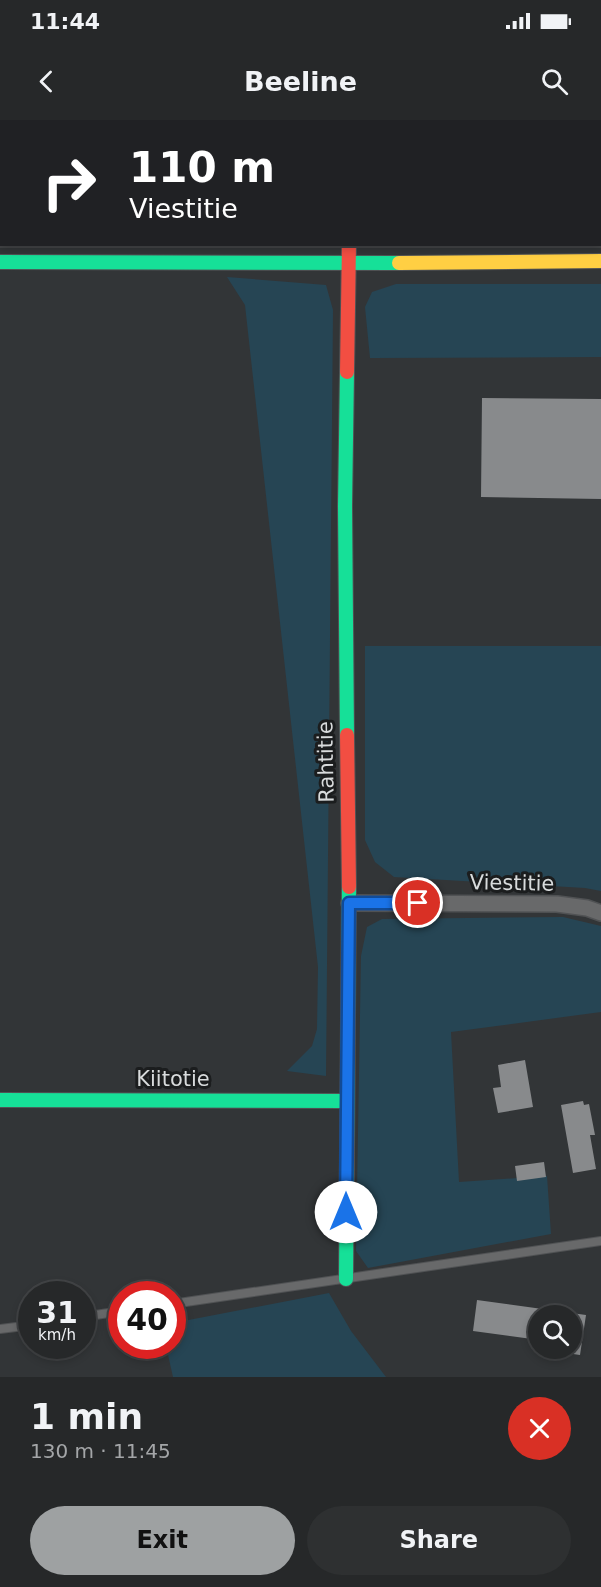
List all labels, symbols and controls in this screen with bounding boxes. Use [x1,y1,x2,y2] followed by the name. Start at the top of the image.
[30,9,100,34] text: 11:44
[30,65,63,98] icon: back
[538,65,571,98] icon: search
[244,66,357,97] text: Beeline
[129,143,275,192] text: 110 m
[30,144,108,222] icon: right
[129,193,238,224] text: Viestitie
[313,721,339,803] street label: Rahtitie
[469,870,555,896] street label: Viestitie
[392,877,443,928] pin
[401,886,434,919] icon: arrive
[136,1067,210,1091] street label: Kiitotie
[314,1180,378,1244] position arrow
[108,1281,186,1359] speed limit sign: 40
[36,1295,78,1330] text: 31
[528,1305,582,1359] map controls
[528,1305,582,1359] button: search
[38,1326,76,1344] text: km/h
[30,1396,143,1437] text: 1 min
[508,1397,571,1460] button: close
[30,1439,171,1463] text: 130 m · 11:45
[30,1506,295,1575] button: Exit
[307,1506,571,1575] button: Share

